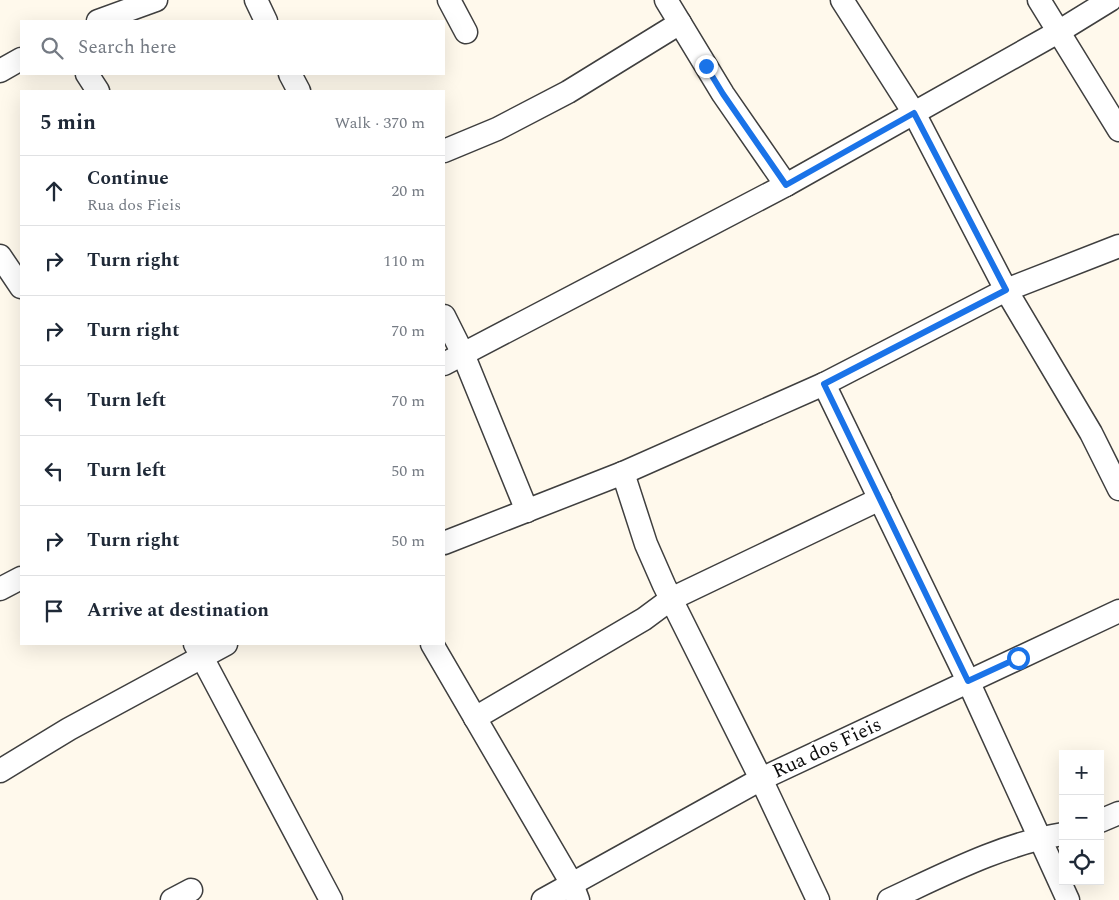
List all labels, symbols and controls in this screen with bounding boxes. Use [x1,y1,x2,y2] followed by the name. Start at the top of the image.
[20,20,445,75] search box
[78,33,177,62] text: Search here
[38,34,66,62] icon: search
[695,55,718,78] route end
[40,107,96,139] text: 5 min
[334,111,425,135] text: Walk · 370 m
[87,164,169,193] text: Continue
[40,177,68,205] icon: ahead
[391,179,425,203] text: 20 m
[87,193,181,217] text: Rua dos Fieis
[87,246,180,275] text: Turn right
[40,247,68,275] icon: right
[383,249,425,273] text: 110 m
[87,316,180,345] text: Turn right
[40,317,68,345] icon: right
[391,319,425,343] text: 70 m
[87,386,166,415] text: Turn left
[40,387,68,415] icon: left
[391,389,425,413] text: 70 m
[87,456,166,485] text: Turn left
[40,457,68,485] icon: left
[391,459,425,483] text: 50 m
[87,526,180,555] text: Turn right
[40,527,68,555] icon: right
[391,529,425,553] text: 50 m
[87,596,269,625] text: Arrive at destination
[40,597,68,625] icon: arrive
[1007,647,1030,670] route start
[767,710,887,786] street label: Rua dos Fieis
[1059,750,1104,885] map controls
[1059,750,1104,795] button: +
[1059,795,1104,840] button: −
[1059,840,1104,885] button: locate

